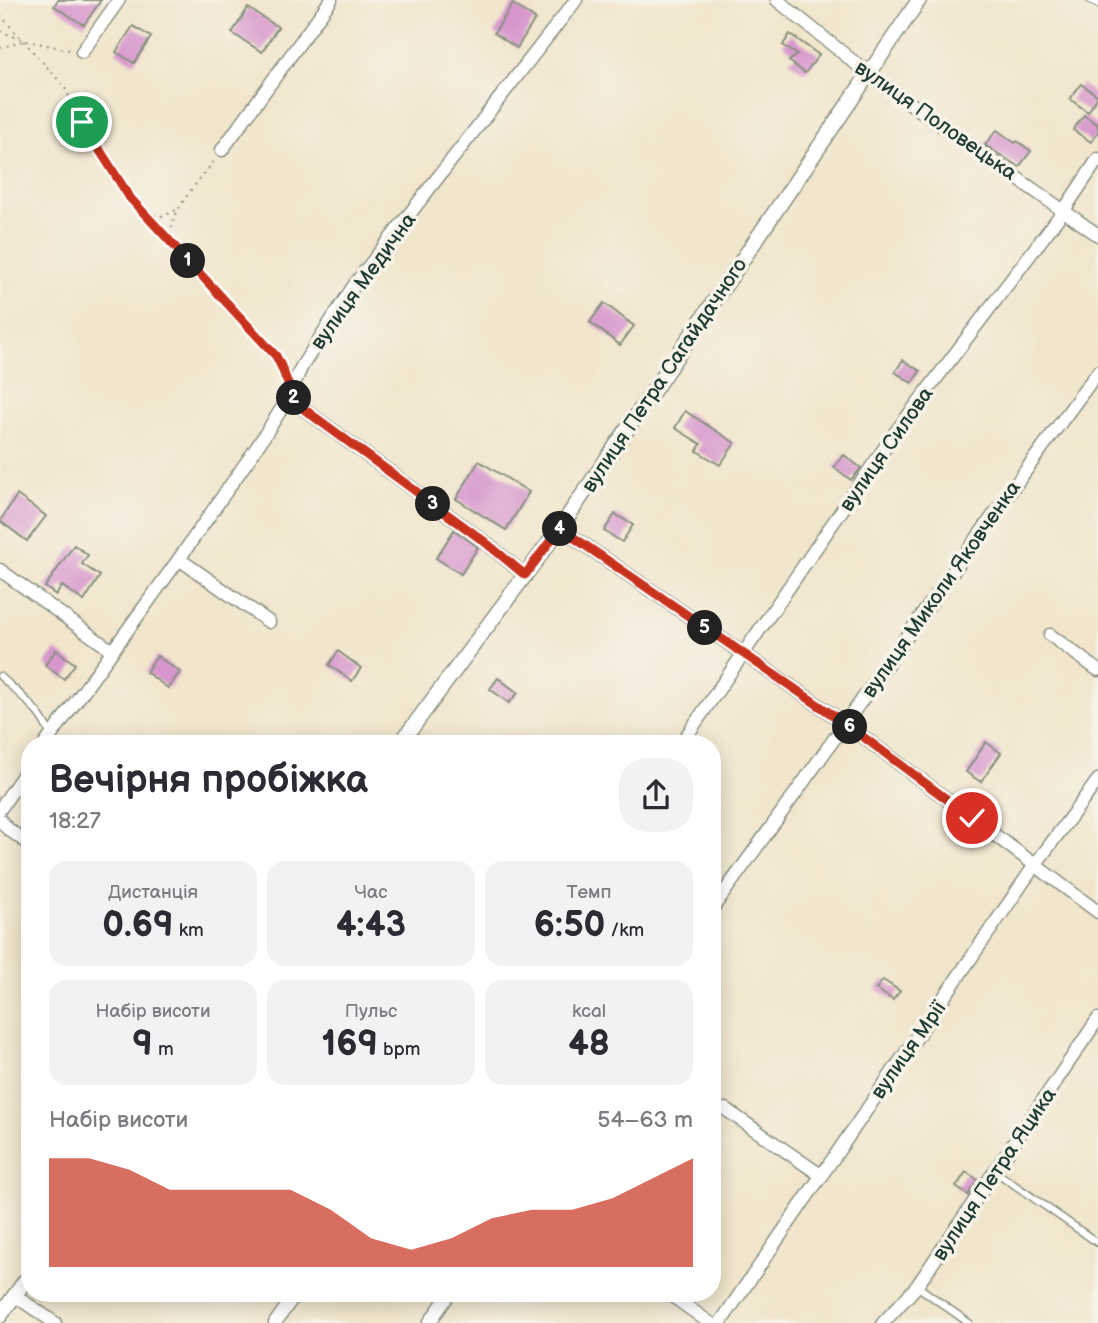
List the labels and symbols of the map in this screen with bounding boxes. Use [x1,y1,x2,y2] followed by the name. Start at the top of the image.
[850,55,1022,186] street label: вулиця Половецька
[52,92,112,152] pin
[305,208,422,355] street label: вулиця Медична
[170,244,206,278] pin: 1
[576,253,752,497] street label: вулиця Петра Сагайдачного
[276,380,312,416] pin: 2
[834,382,939,516] street label: вулиця Силова
[857,475,1026,703] street label: вулиця Миколи Яковченка
[416,486,450,522] pin: 3
[542,512,578,546] pin: 4
[688,610,722,646] pin: 5
[832,710,868,744] pin: 6
[942,788,1002,848] pin
[866,996,952,1104] street label: вулиця Мрії
[927,1083,1062,1265] street label: вулиця Петра Яцика

